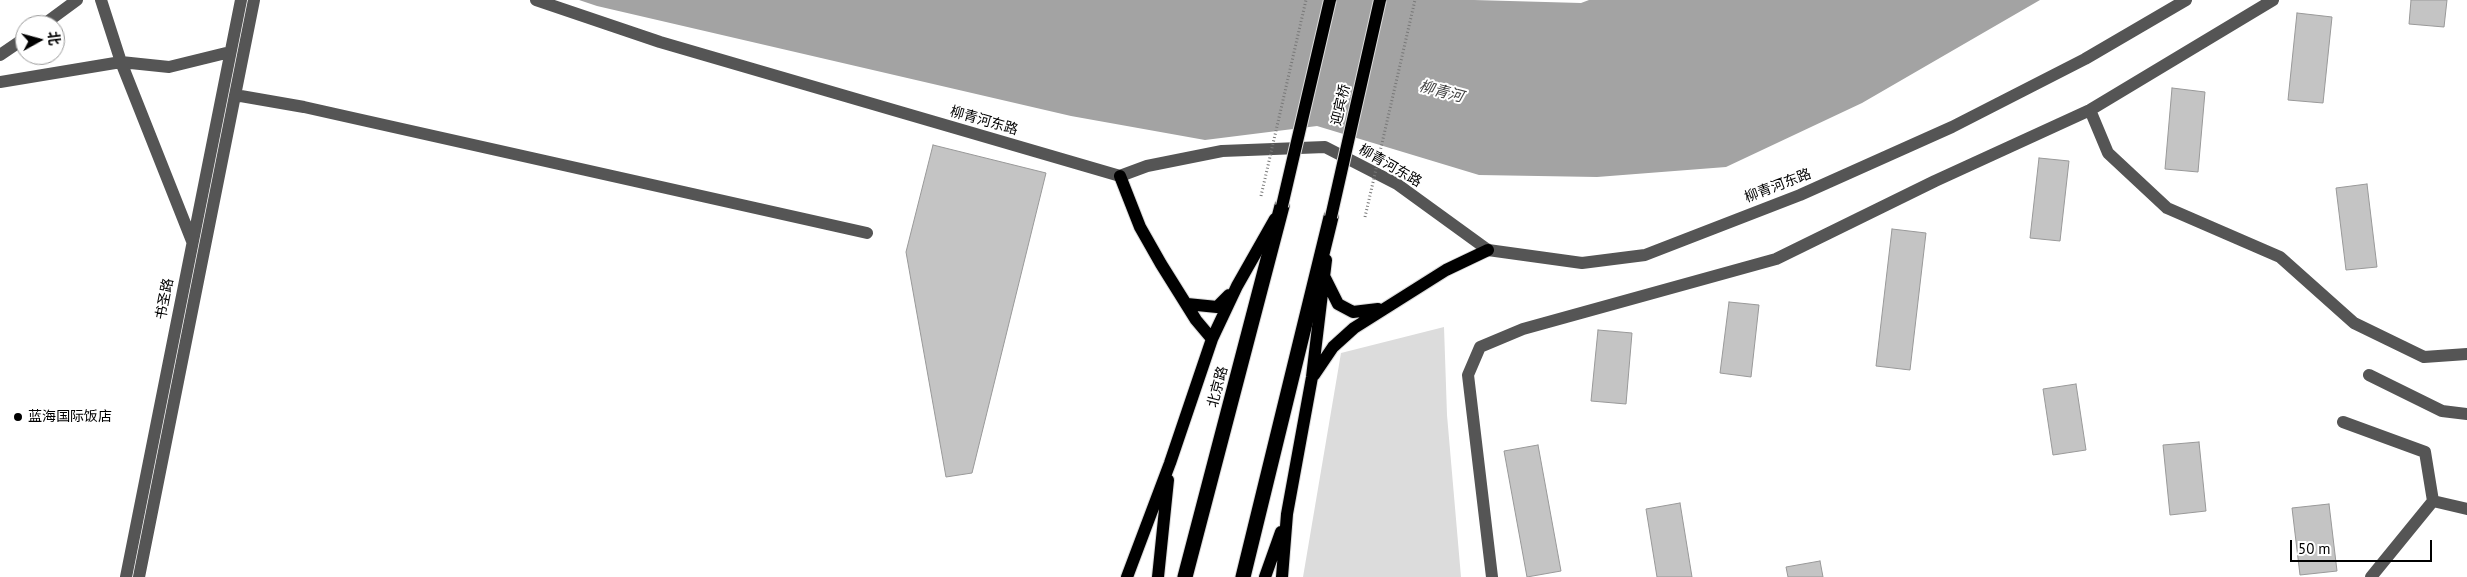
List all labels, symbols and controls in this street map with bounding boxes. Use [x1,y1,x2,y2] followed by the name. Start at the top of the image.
[15,15,65,65] north arrow
[44,30,64,46] text: 北
[1417,77,1465,107] water label: 柳青河
[1328,83,1354,127] street label: 迎宾桥
[948,103,1020,139] street label: 柳青河东路
[1355,141,1425,191] street label: 柳青河东路
[1742,166,1814,206] street label: 柳青河东路
[153,277,177,321] street label: 书圣路
[1204,365,1232,409] street label: 北京路
[28,409,112,425] place label: 蓝海国际饭店
[12,411,24,423] marker: 蓝海国际饭店
[2292,530,2434,562] scale bar
[2298,539,2331,558] text: 50 m

